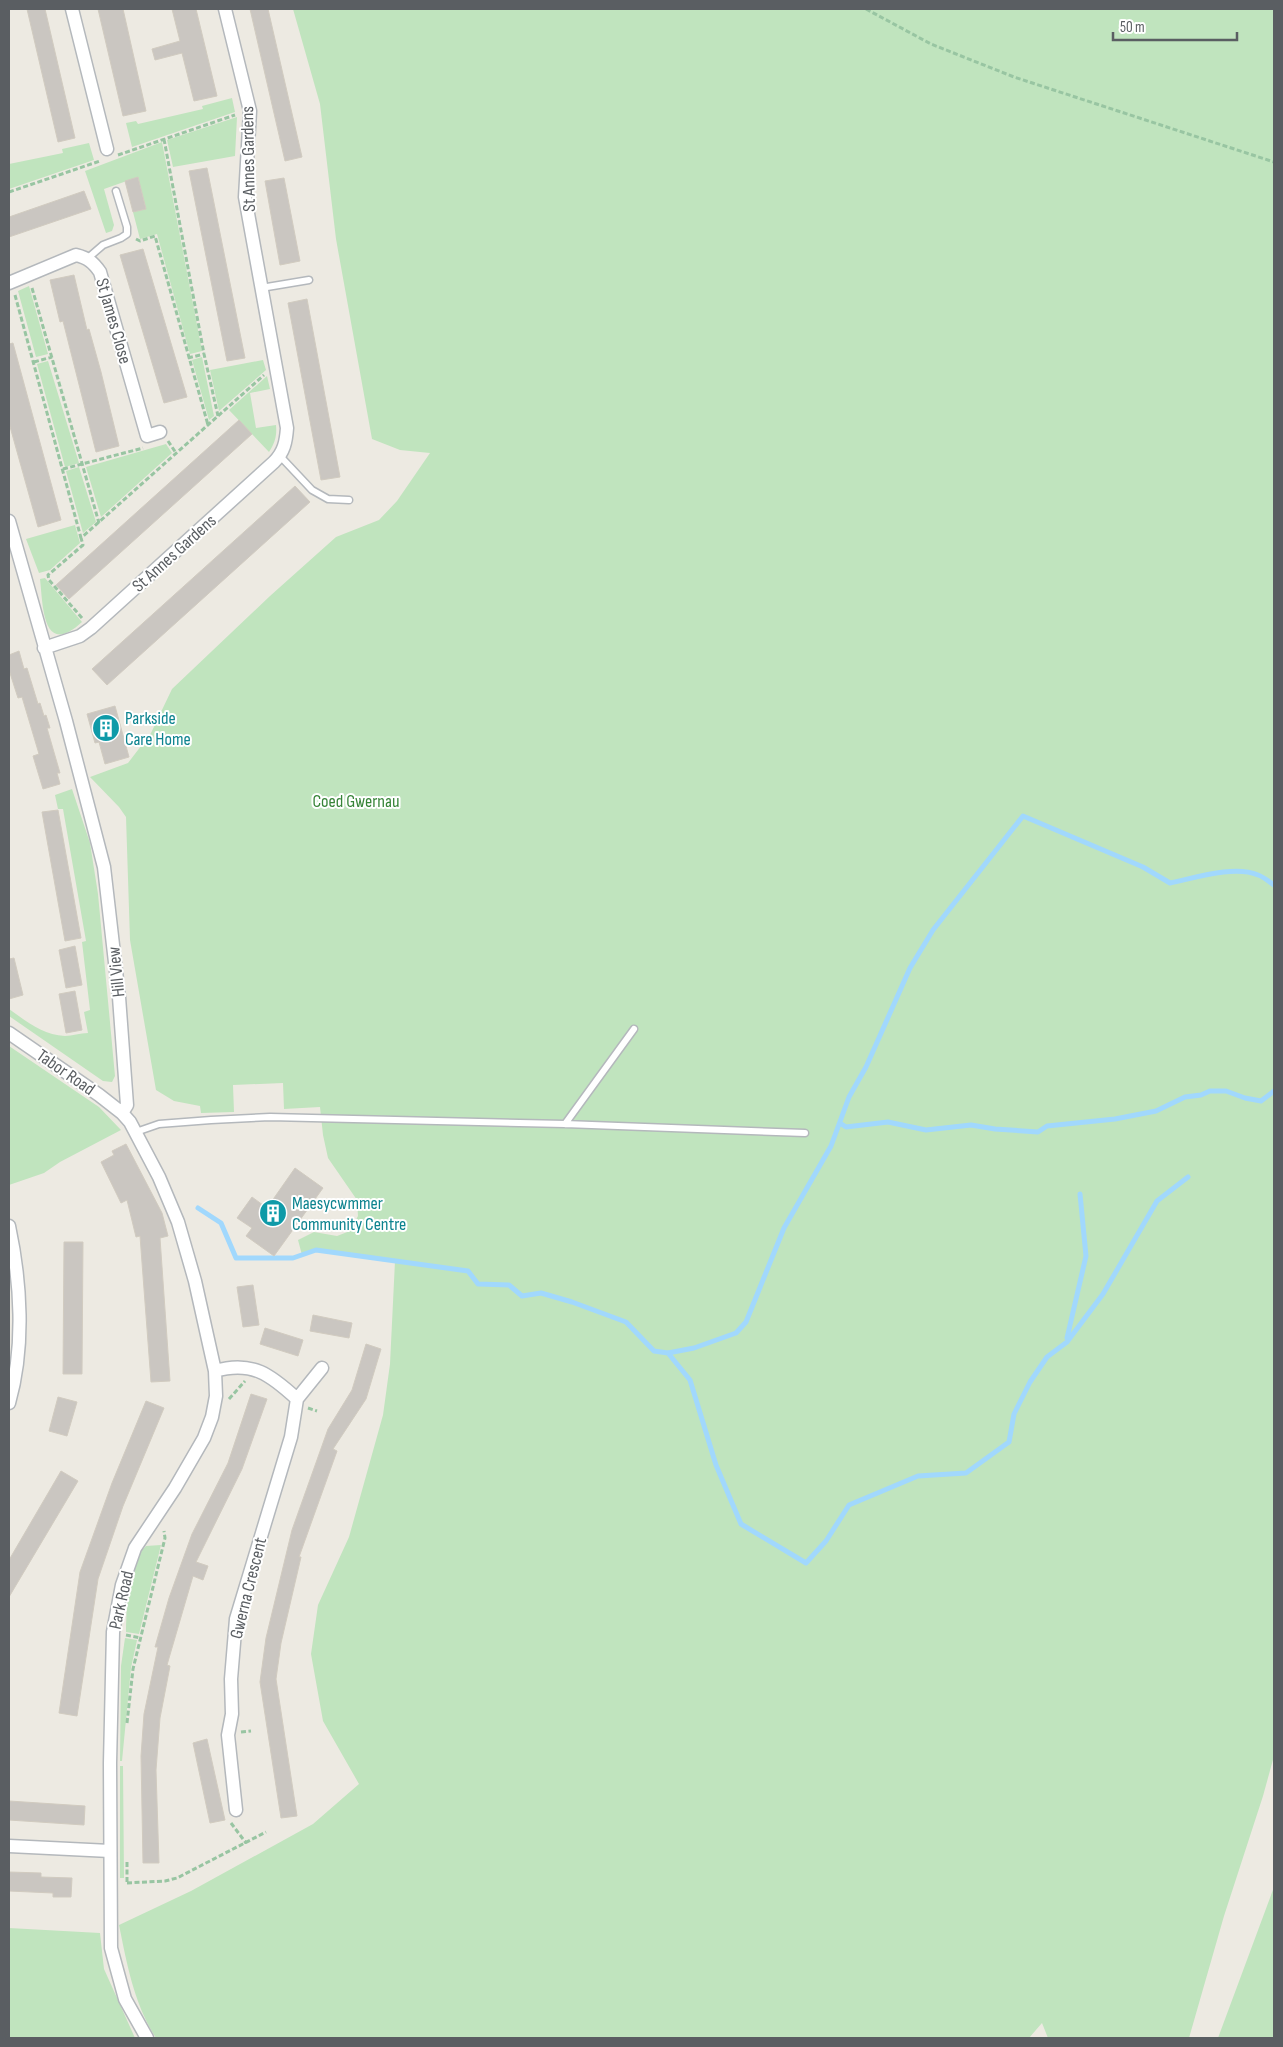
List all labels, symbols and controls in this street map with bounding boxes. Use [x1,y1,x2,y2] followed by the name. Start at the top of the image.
[1113,10,1237,42] scale bar
[1120,18,1145,37] text: 50 m
[237,106,260,212] street label: St Annes Gardens
[91,276,136,366] street label: St James Close
[128,510,221,597] street label: St Annes Gardens
[125,708,191,750] place label: Parkside Care Home
[91,713,121,743] building icon: Parkside Care Home
[313,791,399,812] park label: Coed Gwernau
[103,946,130,998] street label: Hill View
[33,1045,99,1100] street label: Tabor Road
[292,1193,406,1235] place label: Maesycwmmer Community Centre
[258,1198,288,1228] building icon: Maesycwmmer Community Centre
[226,1535,271,1641] street label: Gwerna Crescent
[105,1569,138,1631] street label: Park Road

